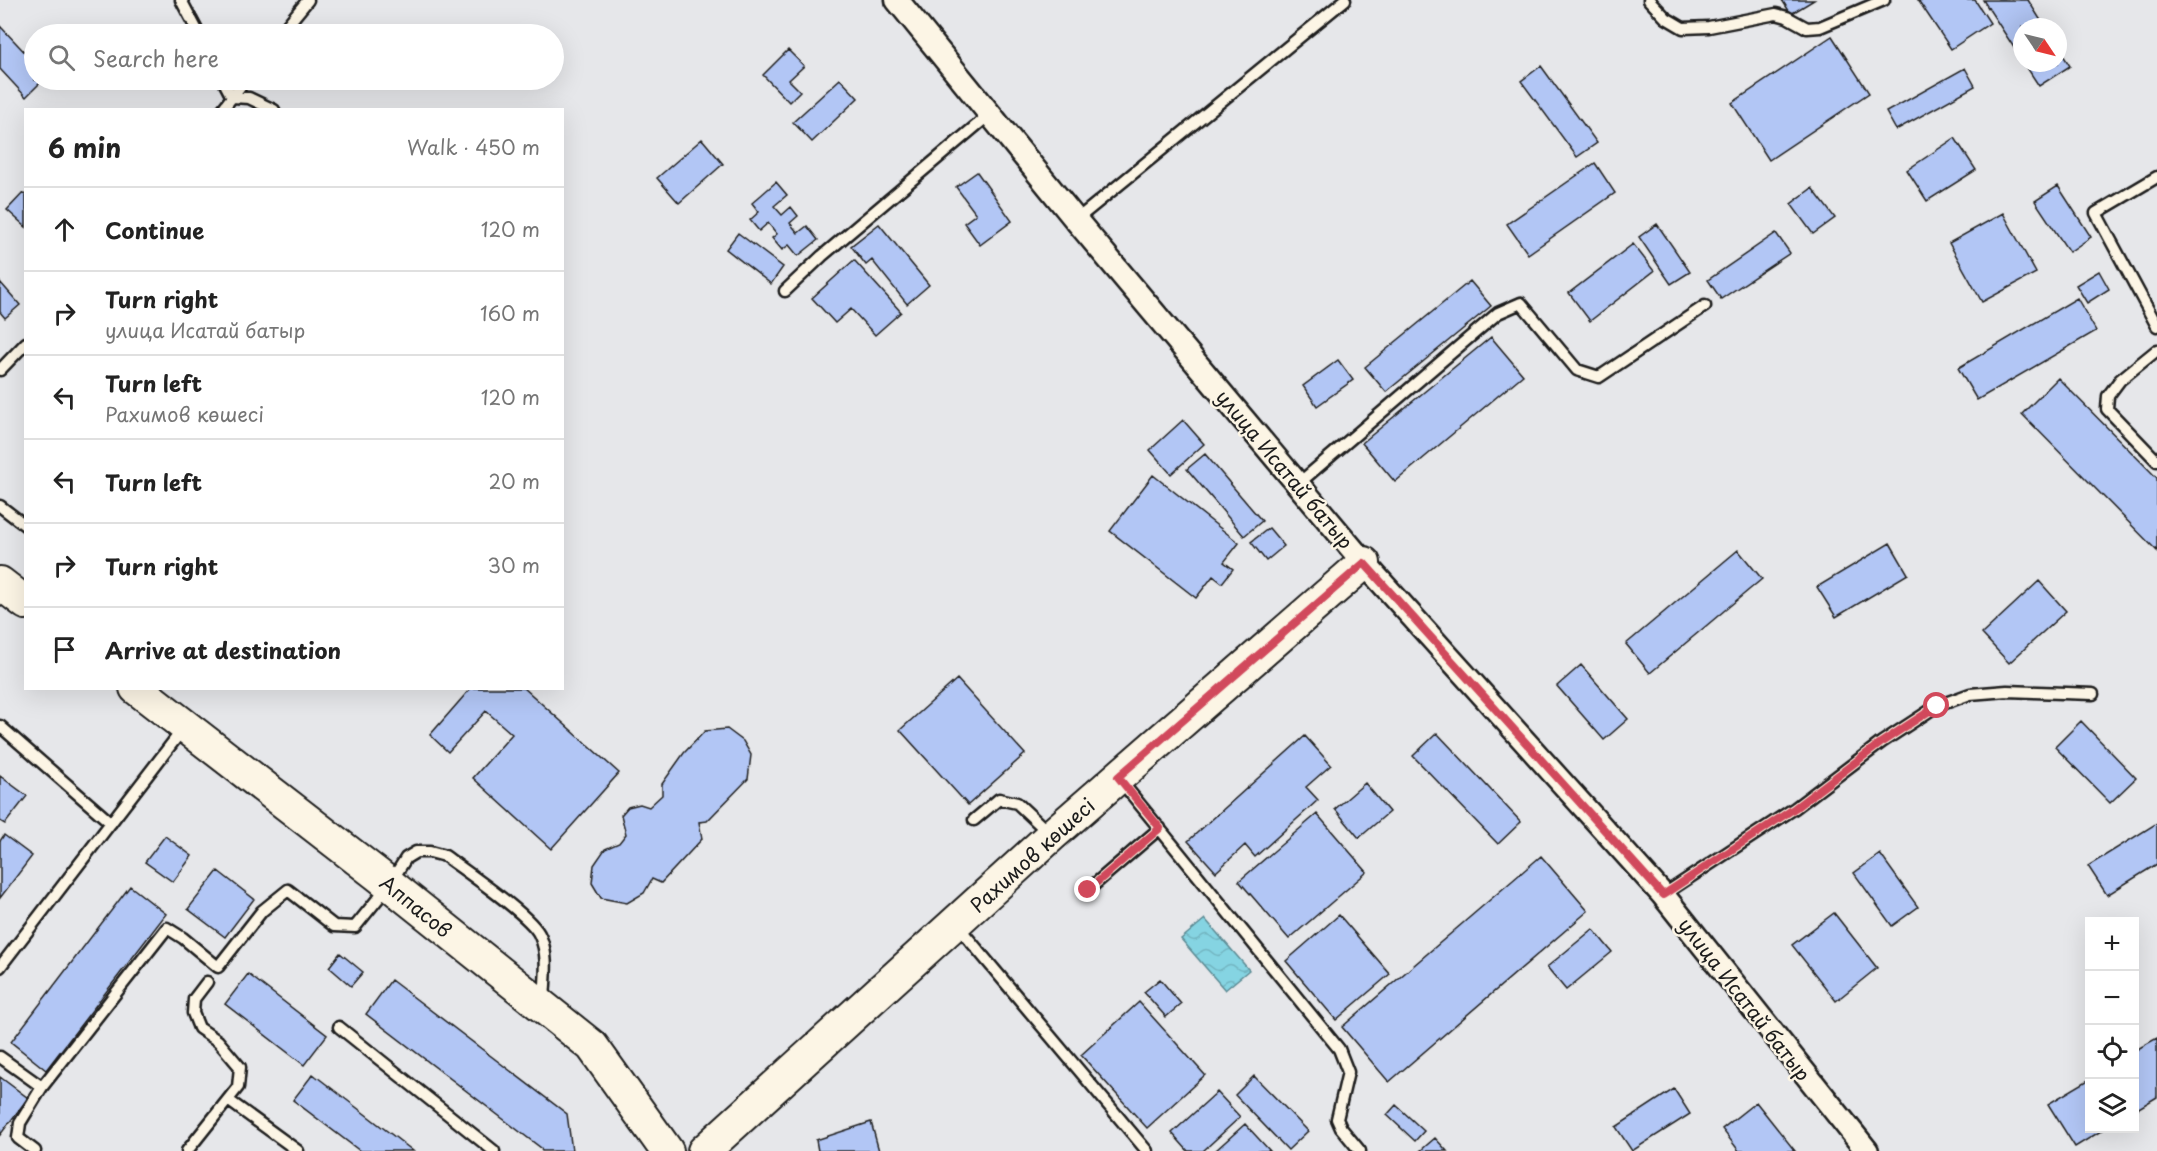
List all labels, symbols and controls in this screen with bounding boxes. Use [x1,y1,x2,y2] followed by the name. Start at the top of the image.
[2013,18,2067,72] north arrow
[24,24,564,90] search box
[45,41,78,74] icon: search
[93,41,219,74] text: Search here
[48,128,121,167] text: 6 min
[407,132,540,162] text: Walk · 450 m
[48,213,81,246] icon: ahead
[105,213,204,246] text: Continue
[481,214,540,244] text: 120 m
[105,282,218,315] text: Turn right
[48,297,81,330] icon: right
[480,298,540,328] text: 160 m
[105,315,305,345] text: улица Исатай батыр
[105,366,202,399] text: Turn left
[48,381,81,414] icon: left
[481,382,540,412] text: 120 m
[1209,383,1361,555] street label: улица Исатай батыр
[105,399,264,429] text: Рахимов көшесі
[48,465,81,498] icon: left
[105,465,202,498] text: Turn left
[488,466,540,496] text: 20 m
[48,549,81,582] icon: right
[105,549,218,582] text: Turn right
[487,550,540,580] text: 30 m
[48,633,81,666] icon: arrive
[105,633,341,666] text: Arrive at destination
[1923,692,1949,718] route start
[963,791,1101,919] street label: Рахимов көшесі
[374,868,458,944] street label: Аппасов
[1074,876,1100,902] route end
[1672,911,1818,1087] street label: улица Исатай батыр
[2085,917,2139,1133] map controls
[2085,917,2139,971] button: +
[2085,971,2139,1025] button: −
[2085,1025,2139,1079] button: locate
[2085,1079,2139,1133] button: layers

